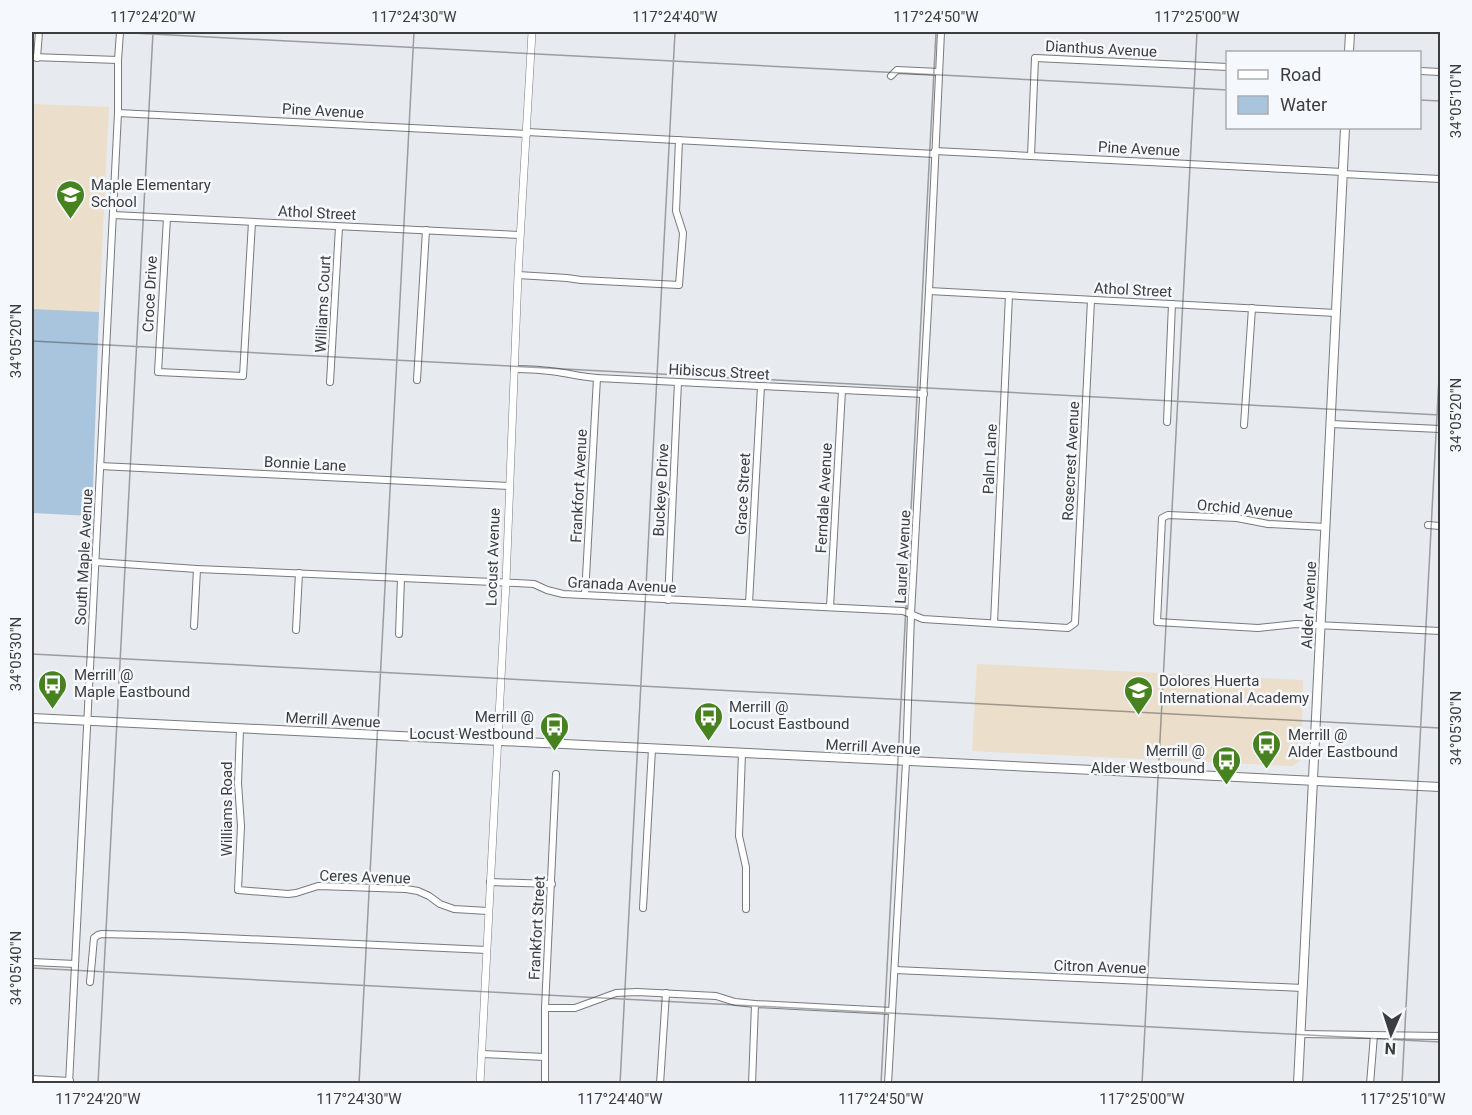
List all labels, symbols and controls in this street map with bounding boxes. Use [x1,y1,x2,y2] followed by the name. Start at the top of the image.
[110,8,196,26] text: 117°24'20"W
[371,8,457,26] text: 117°24'30"W
[632,8,718,26] text: 117°24'40"W
[893,8,979,26] text: 117°24'50"W
[1154,8,1240,26] text: 117°25'00"W
[1045,37,1157,61] street label: Dianthus Avenue
[1226,51,1421,129] legend
[1280,64,1321,85] text: Road
[1447,64,1465,138] text: 34°05'10"N
[1280,94,1327,115] text: Water
[282,100,365,122] street label: Pine Avenue
[1098,138,1181,160] street label: Pine Avenue
[91,176,211,211] place label: Maple Elementary School
[54,178,86,220] school or university icon: Maple Elementary School
[277,202,357,224] street label: Athol Street
[139,255,161,333] street label: Croce Drive
[311,255,335,353] street label: Williams Court
[1093,279,1173,301] street label: Athol Street
[7,304,25,378] text: 34°05'20"N
[668,360,770,384] street label: Hibiscus Street
[1447,378,1465,452] text: 34°05'20"N
[1059,401,1083,521] street label: Rosecrest Avenue
[979,423,1001,495] street label: Palm Lane
[567,429,591,543] street label: Frankfort Avenue
[812,442,836,554] street label: Ferndale Avenue
[650,443,672,537] street label: Buckeye Drive
[732,452,754,536] street label: Grace Street
[263,453,347,475] street label: Bonnie Lane
[71,488,97,626] street label: South Maple Avenue
[1196,496,1294,522] street label: Orchid Avenue
[482,508,504,606] street label: Locust Avenue
[892,510,914,604] street label: Laurel Avenue
[1298,561,1320,649] street label: Alder Avenue
[567,573,677,597] street label: Granada Avenue
[7,617,25,691] text: 34°05'30"N
[74,666,190,701] place label: Merrill @ Maple Eastbound
[37,668,69,710] bus stop icon: Merrill @ Maple Eastbound
[1159,672,1309,707] place label: Dolores Huerta International Academy
[1122,674,1154,716] school or university icon: Dolores Huerta International Academy
[1447,691,1465,765] text: 34°05'30"N
[729,698,849,733] place label: Merrill @ Locust Eastbound
[692,700,724,742] bus stop icon: Merrill @ Locust Eastbound
[409,708,534,743] place label: Merrill @ Locust Westbound
[285,709,381,731] street label: Merrill Avenue
[539,710,571,752] bus stop icon: Merrill @ Locust Westbound
[1288,726,1398,761] place label: Merrill @ Alder Eastbound
[1251,728,1283,770] bus stop icon: Merrill @ Alder Eastbound
[825,736,921,758] street label: Merrill Avenue
[1091,742,1205,777] place label: Merrill @ Alder Westbound
[1210,744,1242,786] bus stop icon: Merrill @ Alder Westbound
[218,761,236,857] street label: Williams Road
[319,866,411,888] street label: Ceres Avenue
[525,875,549,981] street label: Frankfort Street
[7,931,25,1005] text: 34°05'40"N
[1053,956,1147,978] street label: Citron Avenue
[1361,1004,1421,1064] north arrow
[1384,1039,1396,1058] text: N
[55,1090,141,1108] text: 117°24'20"W
[316,1090,402,1108] text: 117°24'30"W
[577,1090,663,1108] text: 117°24'40"W
[838,1090,924,1108] text: 117°24'50"W
[1099,1090,1185,1108] text: 117°25'00"W
[1360,1090,1446,1108] text: 117°25'10"W

